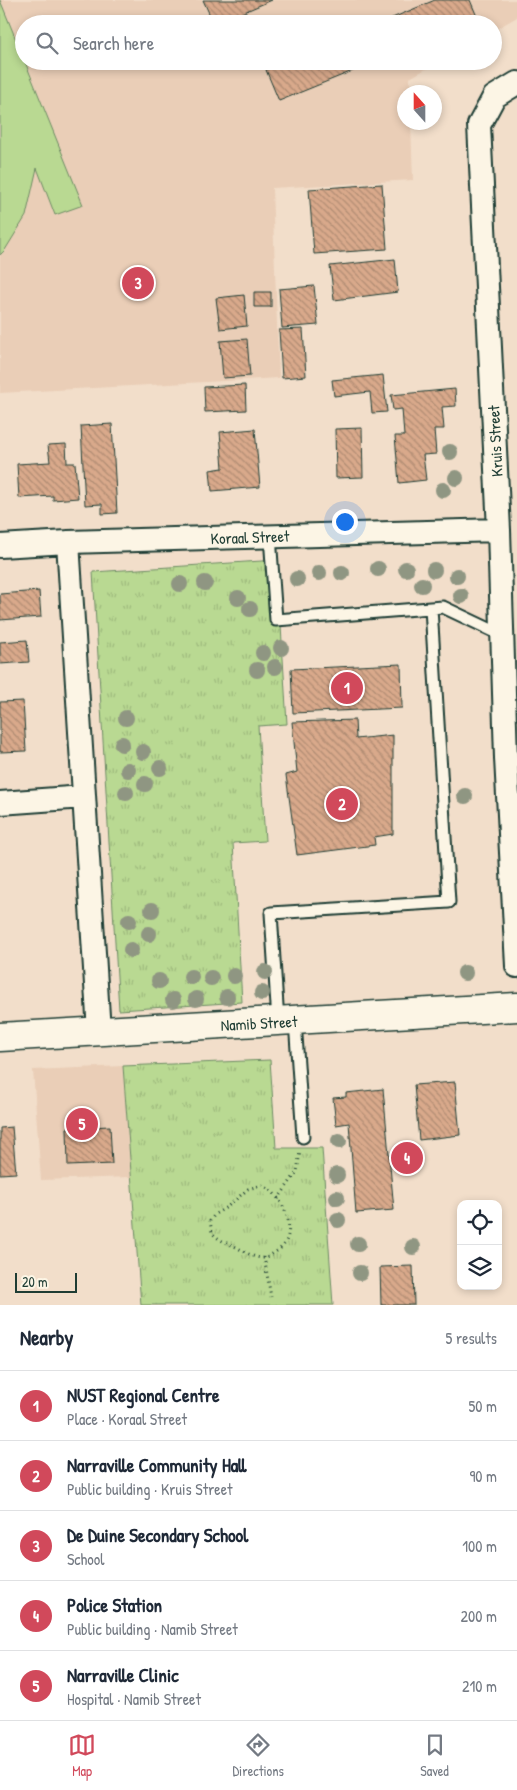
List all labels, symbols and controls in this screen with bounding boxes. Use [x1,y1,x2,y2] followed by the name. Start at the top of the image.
[15,15,502,70] search box
[33,29,61,57] icon: search
[73,30,154,56] text: Search here
[397,85,442,130] north arrow
[122,264,154,302] pin: 3
[482,404,508,477] street label: Kruis Street
[332,509,358,535] your location
[210,525,290,549] street label: Koraal Street
[331,669,363,707] pin: 1
[326,785,358,823] pin: 2
[220,1010,298,1036] street label: Namib Street
[66,1105,98,1143] pin: 5
[391,1139,423,1177] pin: 4
[457,1200,502,1290] map controls
[457,1200,502,1245] button: locate
[457,1245,502,1290] button: layers
[15,1270,78,1293] scale bar
[22,1272,48,1291] text: 20 m
[20,1323,73,1352] text: Nearby
[446,1327,497,1349] text: 5 results
[67,1382,220,1408] text: NUST Regional Centre
[33,1395,39,1417] text: 1
[469,1395,497,1417] text: 50 m
[67,1408,187,1430] text: Place · Koraal Street
[67,1452,246,1478] text: Narraville Community Hall
[32,1465,40,1487] text: 2
[469,1465,497,1487] text: 90 m
[67,1478,233,1500] text: Public building · Kruis Street
[67,1522,248,1548] text: De Duine Secondary School
[32,1535,40,1557] text: 3
[462,1535,497,1557] text: 100 m
[67,1548,104,1570] text: School
[67,1592,162,1618] text: Police Station
[33,1605,39,1627] text: 4
[461,1605,497,1627] text: 200 m
[67,1618,238,1640] text: Public building · Namib Street
[67,1662,179,1688] text: Narraville Clinic
[33,1675,39,1697] text: 5
[462,1675,497,1697] text: 210 m
[67,1688,201,1710] text: Hospital · Namib Street
[68,1731,96,1780] tab: Map
[232,1731,284,1780] tab: Directions
[420,1731,449,1780] tab: Saved

